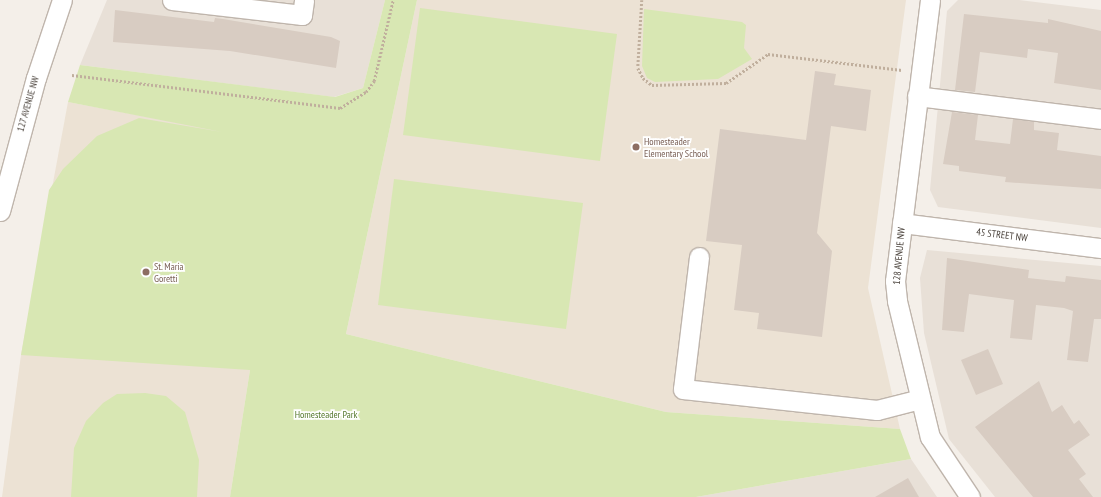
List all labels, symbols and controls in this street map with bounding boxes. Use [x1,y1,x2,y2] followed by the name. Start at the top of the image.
[14,74,42,134] street label: 127 AVENUE NW
[644,135,708,158] place label: Homesteader Elementary School
[631,142,641,152] marker: Homesteader Elementary School
[975,226,1029,244] street label: 45 STREET NW
[890,227,908,285] street label: 128 AVENUE NW
[154,260,184,284] place label: St. Maria Goretti
[141,267,151,277] marker: St. Maria Goretti
[295,409,357,421] park label: Homesteader Park

